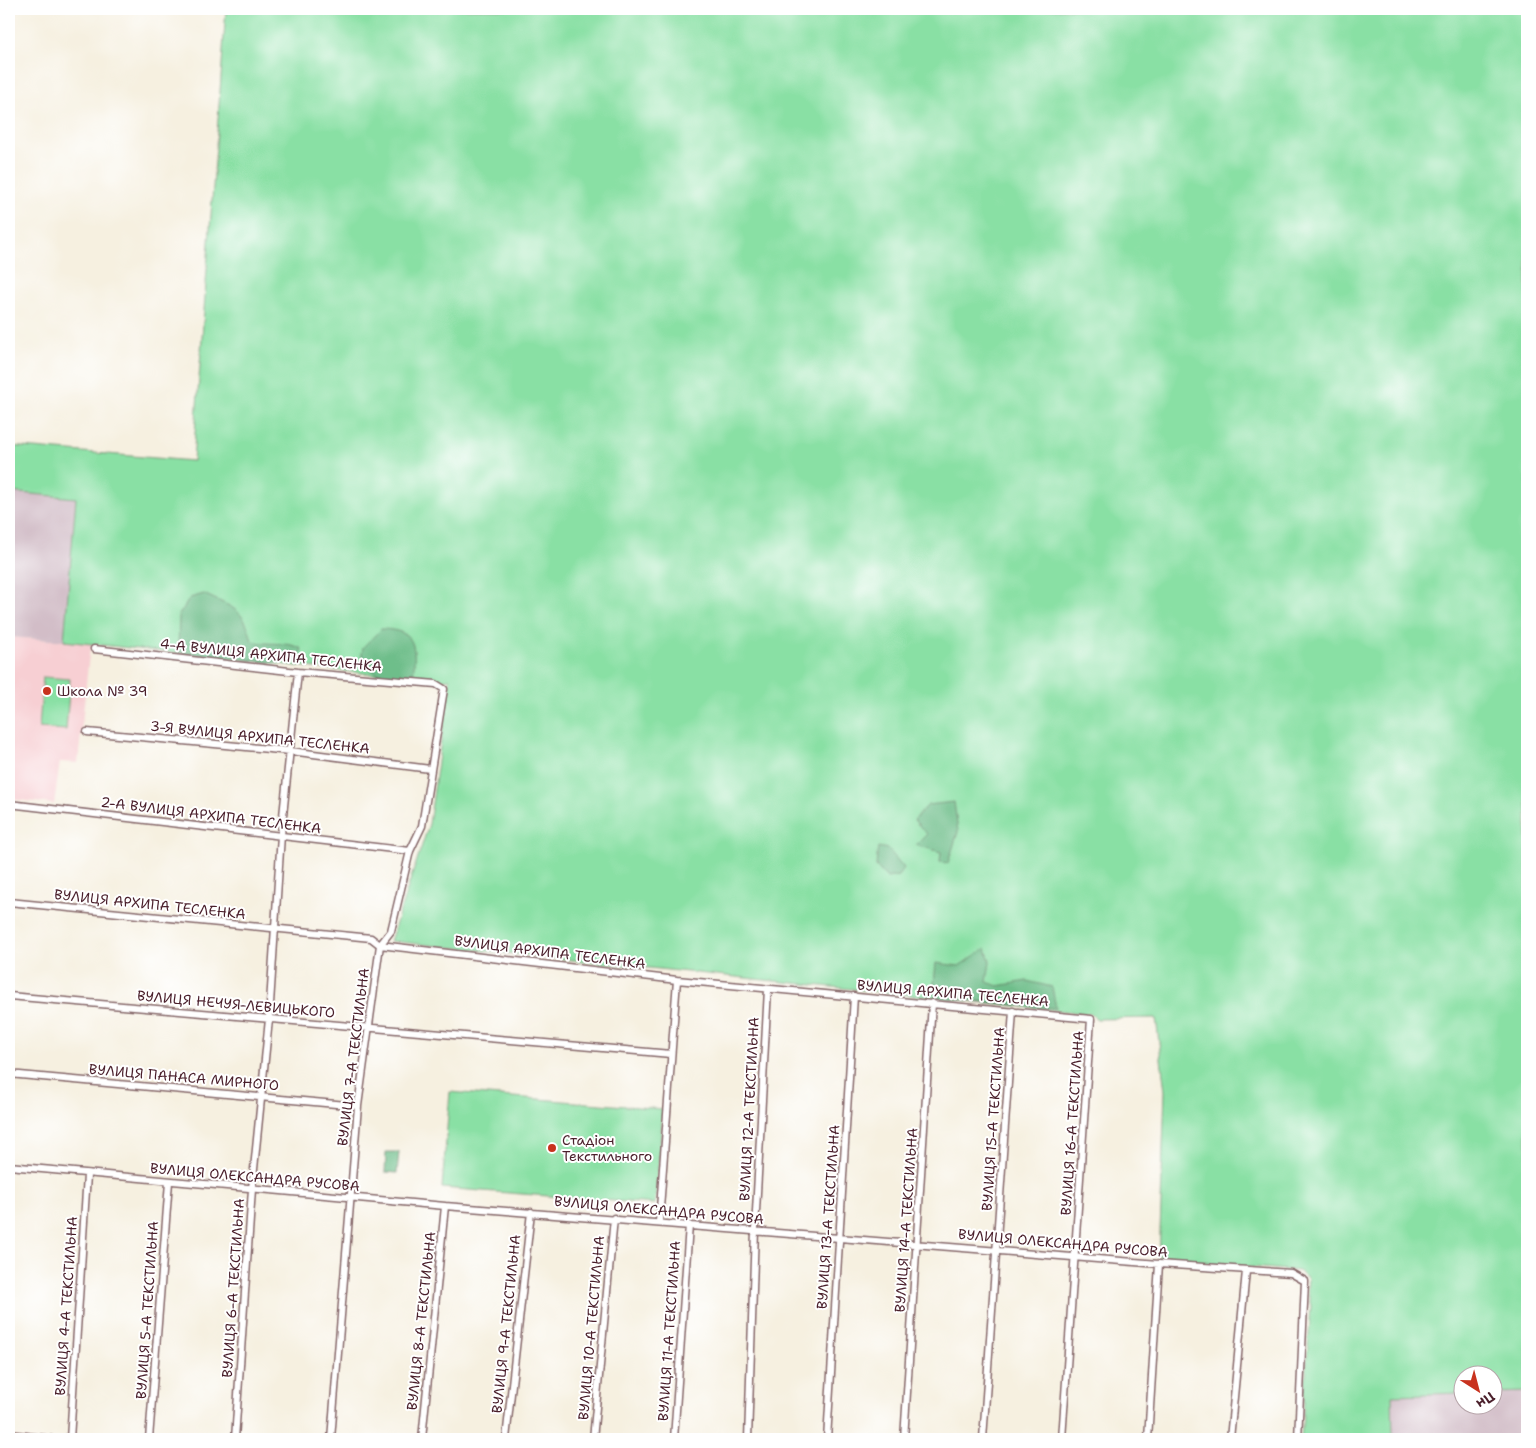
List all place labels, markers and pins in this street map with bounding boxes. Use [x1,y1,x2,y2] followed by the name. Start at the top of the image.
[57,682,148,700] place label: Школа № 39
[41,685,53,697] marker: Школа № 39
[562,1131,652,1165] place label: Стадіон Текстильного
[546,1142,558,1154] marker: Стадіон Текстильного

